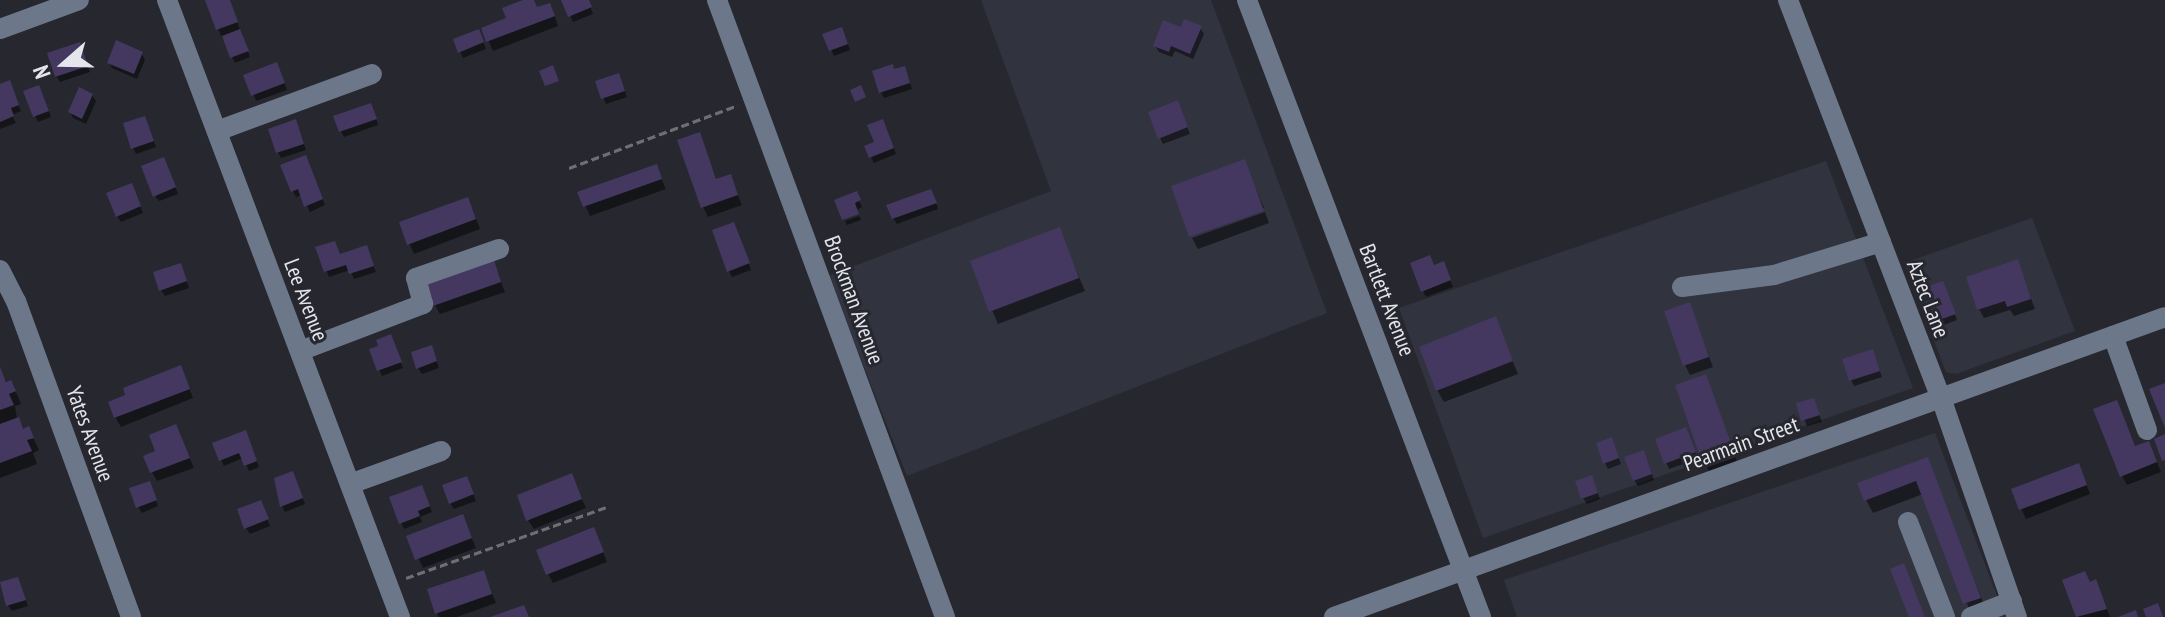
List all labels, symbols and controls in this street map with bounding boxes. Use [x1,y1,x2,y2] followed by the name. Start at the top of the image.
[24,24,104,104] north arrow
[26,62,57,83] text: N
[818,232,890,368] street label: Brockman Avenue
[1353,240,1421,360] street label: Bartlett Avenue
[278,255,334,345] street label: Lee Avenue
[1901,256,1955,342] street label: Aztec Lane
[60,382,120,486] street label: Yates Avenue
[1680,411,1802,477] street label: Pearmain Street

